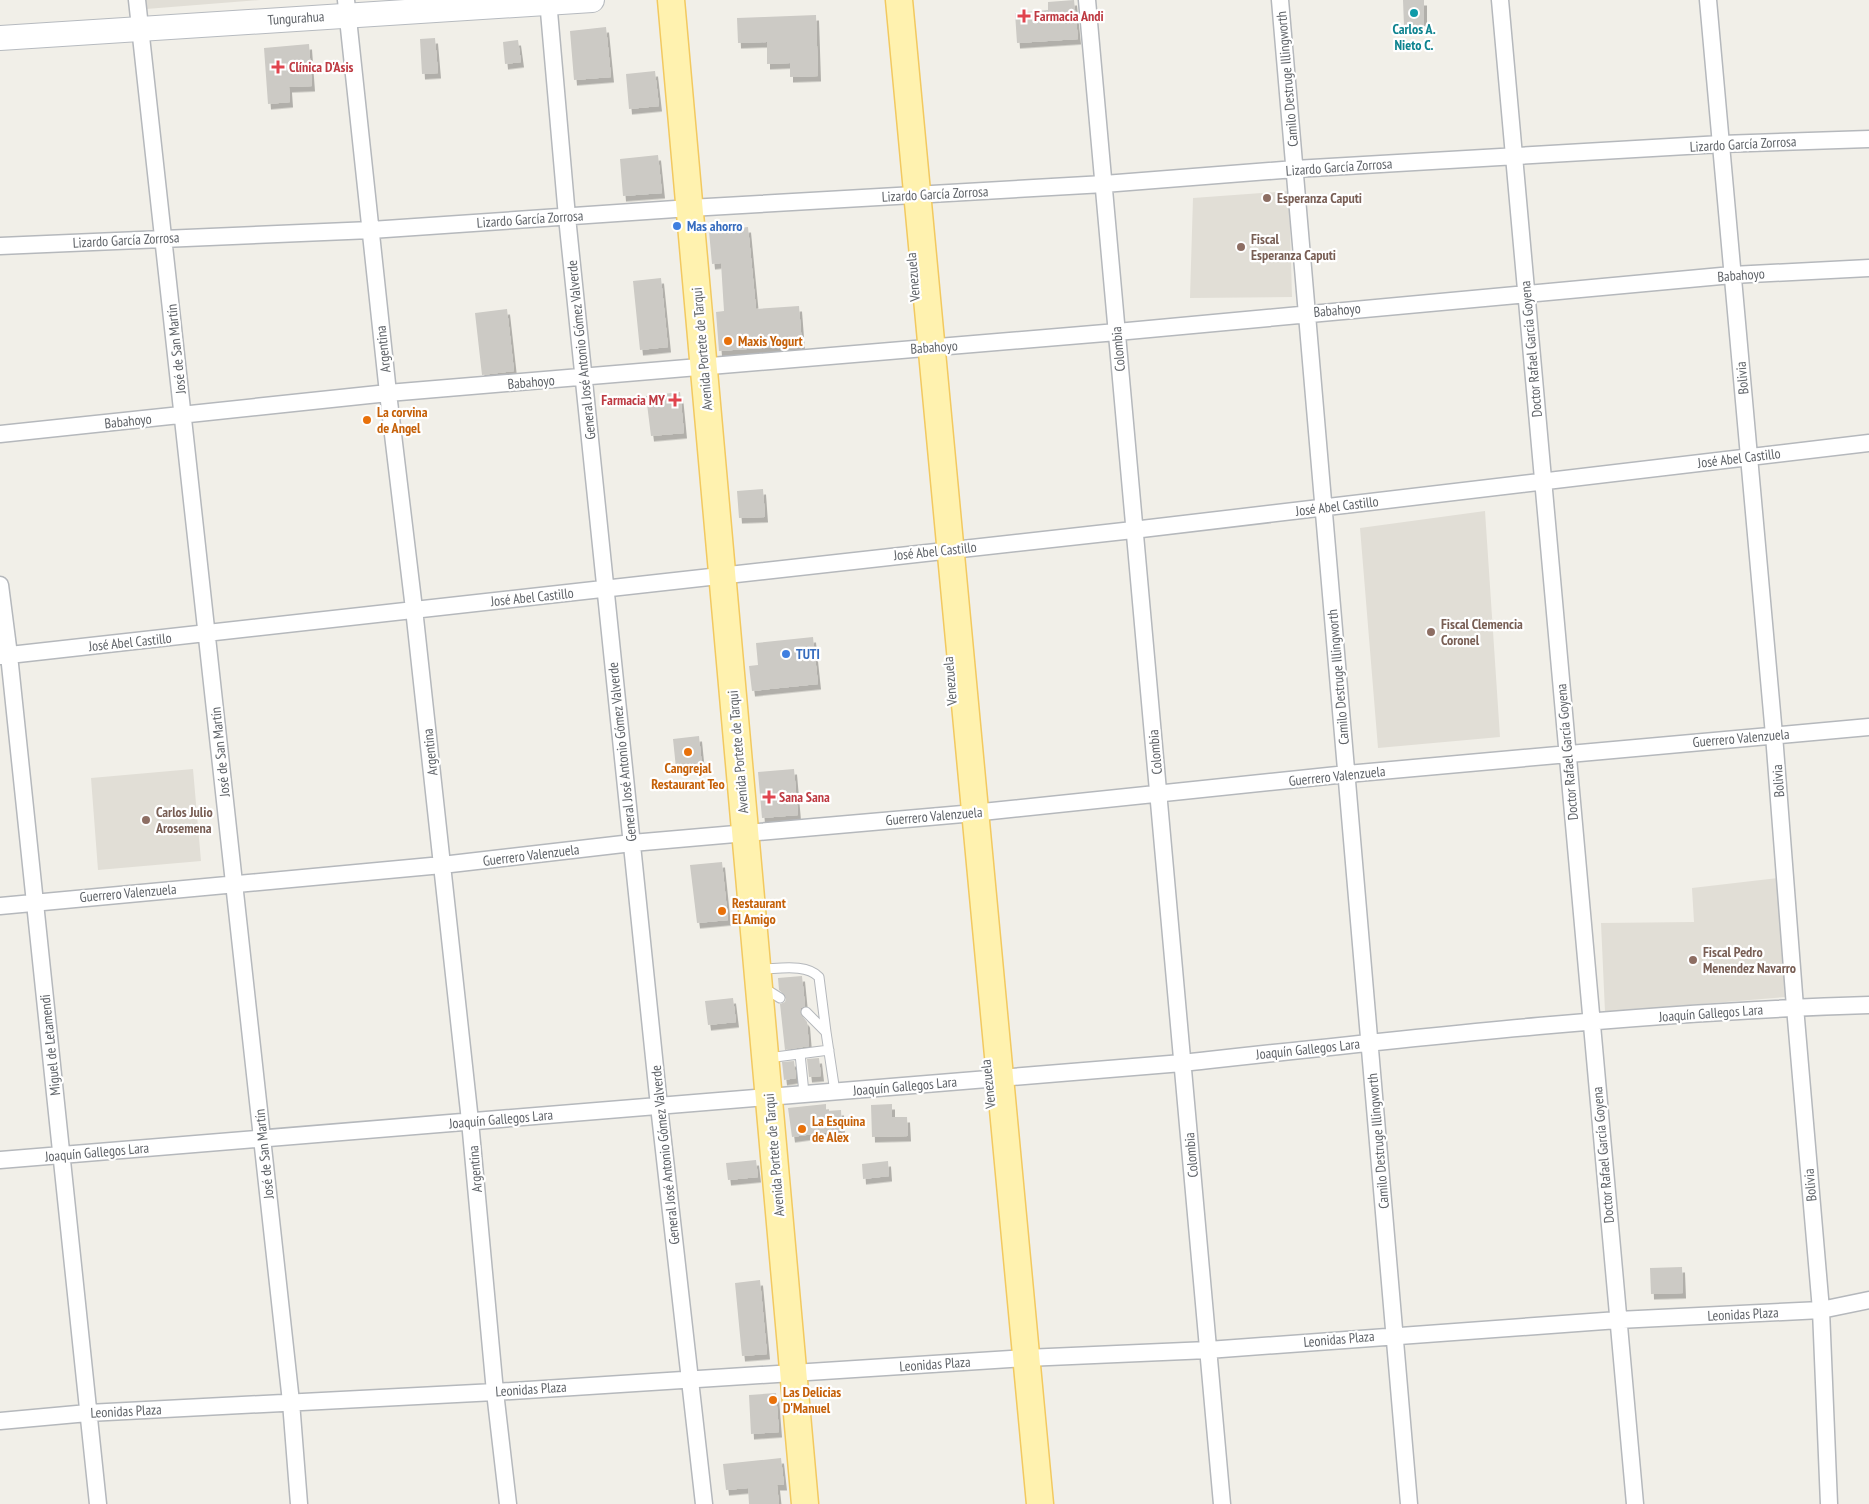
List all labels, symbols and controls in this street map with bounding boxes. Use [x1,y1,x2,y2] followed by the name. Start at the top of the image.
[267,7,325,29] street label: Tungurahua
[1034,7,1104,25] place label: Farmacia Andi
[1408,7,1420,19] marker: Carlos A. Nieto C.
[1018,10,1030,22] marker: Farmacia Andi
[1272,10,1302,148] street label: Camilo Destruge Illingworth
[1392,20,1436,54] place label: Carlos A. Nieto C.
[289,58,354,76] place label: Clínica D'Asis
[271,60,285,74] marker: Clínica D'Asis
[1689,132,1797,156] street label: Lizardo García Zorrosa
[1285,154,1393,180] street label: Lizardo García Zorrosa
[881,182,989,206] street label: Lizardo García Zorrosa
[1277,189,1362,207] place label: Esperanza Caputi
[1261,192,1273,204] marker: Esperanza Caputi
[476,206,584,232] street label: Lizardo García Zorrosa
[687,217,743,235] place label: Mas ahorro
[671,220,683,232] marker: Mas ahorro
[72,228,180,252] street label: Lizardo García Zorrosa
[1251,230,1336,264] place label: Fiscal Esperanza Caputi
[1235,241,1247,253] marker: Fiscal Esperanza Caputi
[902,252,924,303] street label: Venezuela
[563,259,599,441] street label: General José Antonio Gómez Valverde
[1717,264,1765,286] street label: Babahoyo
[1516,280,1546,418] street label: Doctor Rafael García Goyena
[688,287,716,411] street label: Avenida Portete de Tarqui
[1313,299,1361,321] street label: Babahoyo
[162,303,190,396] street label: José de San Martín
[372,325,394,373] street label: Argentina
[1107,326,1129,372] street label: Colombia
[738,332,803,350] place label: Maxis Yogurt
[722,335,734,347] marker: Maxis Yogurt
[910,336,958,358] street label: Babahoyo
[1732,361,1752,395] street label: Bolivia
[507,371,555,393] street label: Babahoyo
[601,391,665,409] place label: Farmacia MY
[669,394,681,406] marker: Farmacia MY
[377,403,428,437] place label: La corvina de Angel
[104,410,152,432] street label: Babahoyo
[361,414,373,426] marker: La corvina de Angel
[1696,444,1781,472] street label: José Abel Castillo
[1294,492,1379,520] street label: José Abel Castillo
[892,538,977,564] street label: José Abel Castillo
[489,584,574,610] street label: José Abel Castillo
[1323,608,1353,746] street label: Camilo Destruge Illingworth
[1441,615,1523,649] place label: Fiscal Clemencia Coronel
[1425,626,1437,638] marker: Fiscal Clemencia Coronel
[87,629,172,655] street label: José Abel Castillo
[796,645,820,663] place label: TUTI
[780,648,792,660] marker: TUTI
[939,656,961,707] street label: Venezuela
[604,661,640,843] street label: General José Antonio Gómez Valverde
[1552,683,1582,821] street label: Doctor Rafael García Goyena
[724,690,752,814] street label: Avenida Portete de Tarqui
[206,706,234,799] street label: José de San Martín
[1692,725,1790,751] street label: Guerrero Valenzuela
[419,728,441,776] street label: Argentina
[1144,729,1166,775] street label: Colombia
[682,746,694,758] marker: Cangrejal Restaurant Teo
[651,759,725,793] place label: Cangrejal Restaurant Teo
[1288,762,1386,790] street label: Guerrero Valenzuela
[1768,764,1788,798] street label: Bolivia
[779,788,830,806] place label: Sana Sana
[763,791,775,803] marker: Sana Sana
[155,803,213,837] place label: Carlos Julio Arosemena
[885,803,983,829] street label: Guerrero Valenzuela
[140,814,152,826] marker: Carlos Julio Arosemena
[482,840,580,870] street label: Guerrero Valenzuela
[79,880,177,906] street label: Guerrero Valenzuela
[732,894,786,928] place label: Restaurant El Amigo
[716,905,728,917] marker: Restaurant El Amigo
[1703,943,1796,977] place label: Fiscal Pedro Menendez Navarro
[1687,954,1699,966] marker: Fiscal Pedro Menendez Navarro
[36,994,64,1096] street label: Miguel de Letamendi
[1657,1000,1764,1026] street label: Joaquín Gallegos Lara
[1254,1035,1361,1064] street label: Joaquín Gallegos Lara
[976,1059,1000,1110] street label: Venezuela
[647,1064,683,1246] street label: General José Antonio Gómez Valverde
[851,1072,958,1100] street label: Joaquín Gallegos Lara
[1363,1072,1393,1210] street label: Camilo Destruge Illingworth
[1588,1086,1618,1224] street label: Doctor Rafael García Goyena
[760,1093,788,1217] street label: Avenida Portete de Tarqui
[447,1105,554,1133] street label: Joaquín Gallegos Lara
[250,1108,278,1201] street label: José de San Martín
[812,1112,865,1146] place label: La Esquina de Alex
[796,1123,808,1135] marker: La Esquina de Alex
[1180,1132,1202,1178] street label: Colombia
[43,1138,150,1166] street label: Joaquín Gallegos Lara
[464,1145,486,1193] street label: Argentina
[1800,1168,1820,1202] street label: Bolivia
[1707,1303,1779,1325] street label: Leonidas Plaza
[1303,1327,1375,1351] street label: Leonidas Plaza
[899,1353,971,1375] street label: Leonidas Plaza
[495,1378,567,1400] street label: Leonidas Plaza
[783,1383,841,1417] place label: Las Delicias D'Manuel
[767,1394,779,1406] marker: Las Delicias D'Manuel
[90,1400,162,1422] street label: Leonidas Plaza

